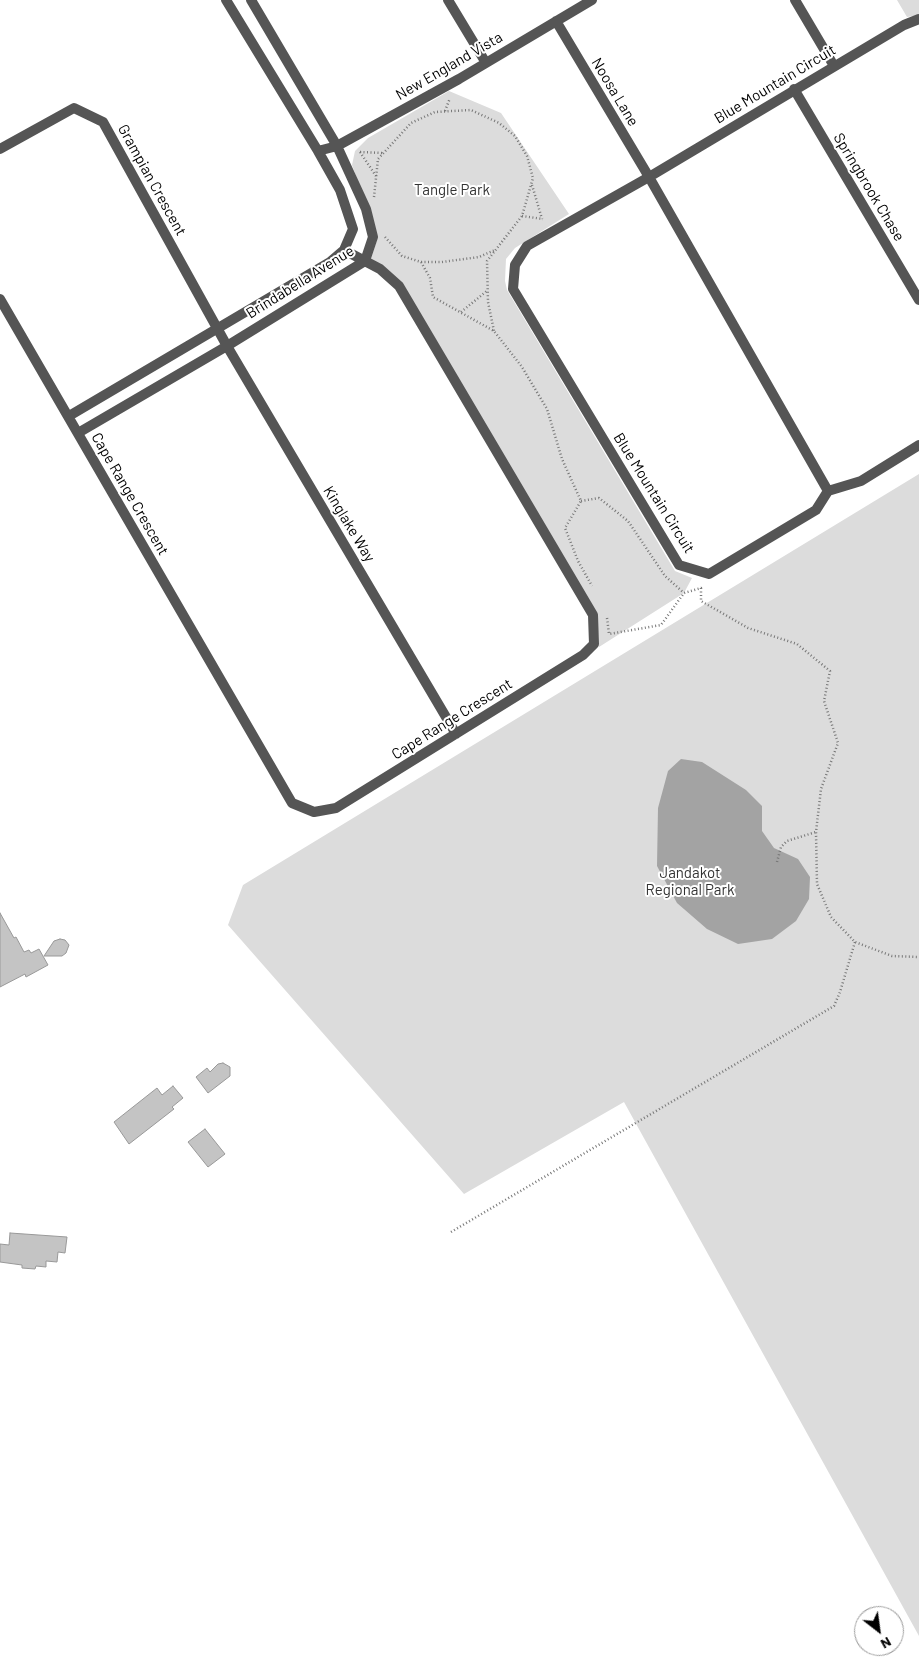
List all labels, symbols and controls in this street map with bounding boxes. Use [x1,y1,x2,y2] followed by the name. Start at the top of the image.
[392,28,506,104] street label: New England Vista
[711,41,839,127] street label: Blue Mountain Circuit
[588,55,642,129] street label: Noosa Lane
[114,121,190,239] street label: Grampian Crescent
[830,130,908,244] street label: Springbrook Chase
[414,181,490,199] park label: Tangle Park
[243,242,357,322] street label: Brindabella Avenue
[88,429,172,559] street label: Cape Range Crescent
[610,430,698,556] street label: Blue Mountain Circuit
[319,483,379,565] street label: Kinglake Way
[388,675,516,763] street label: Cape Range Crescent
[646,864,734,899] park label: Jandakot Regional Park
[854,1606,904,1656] north arrow
[878,1634,895,1653] text: N

